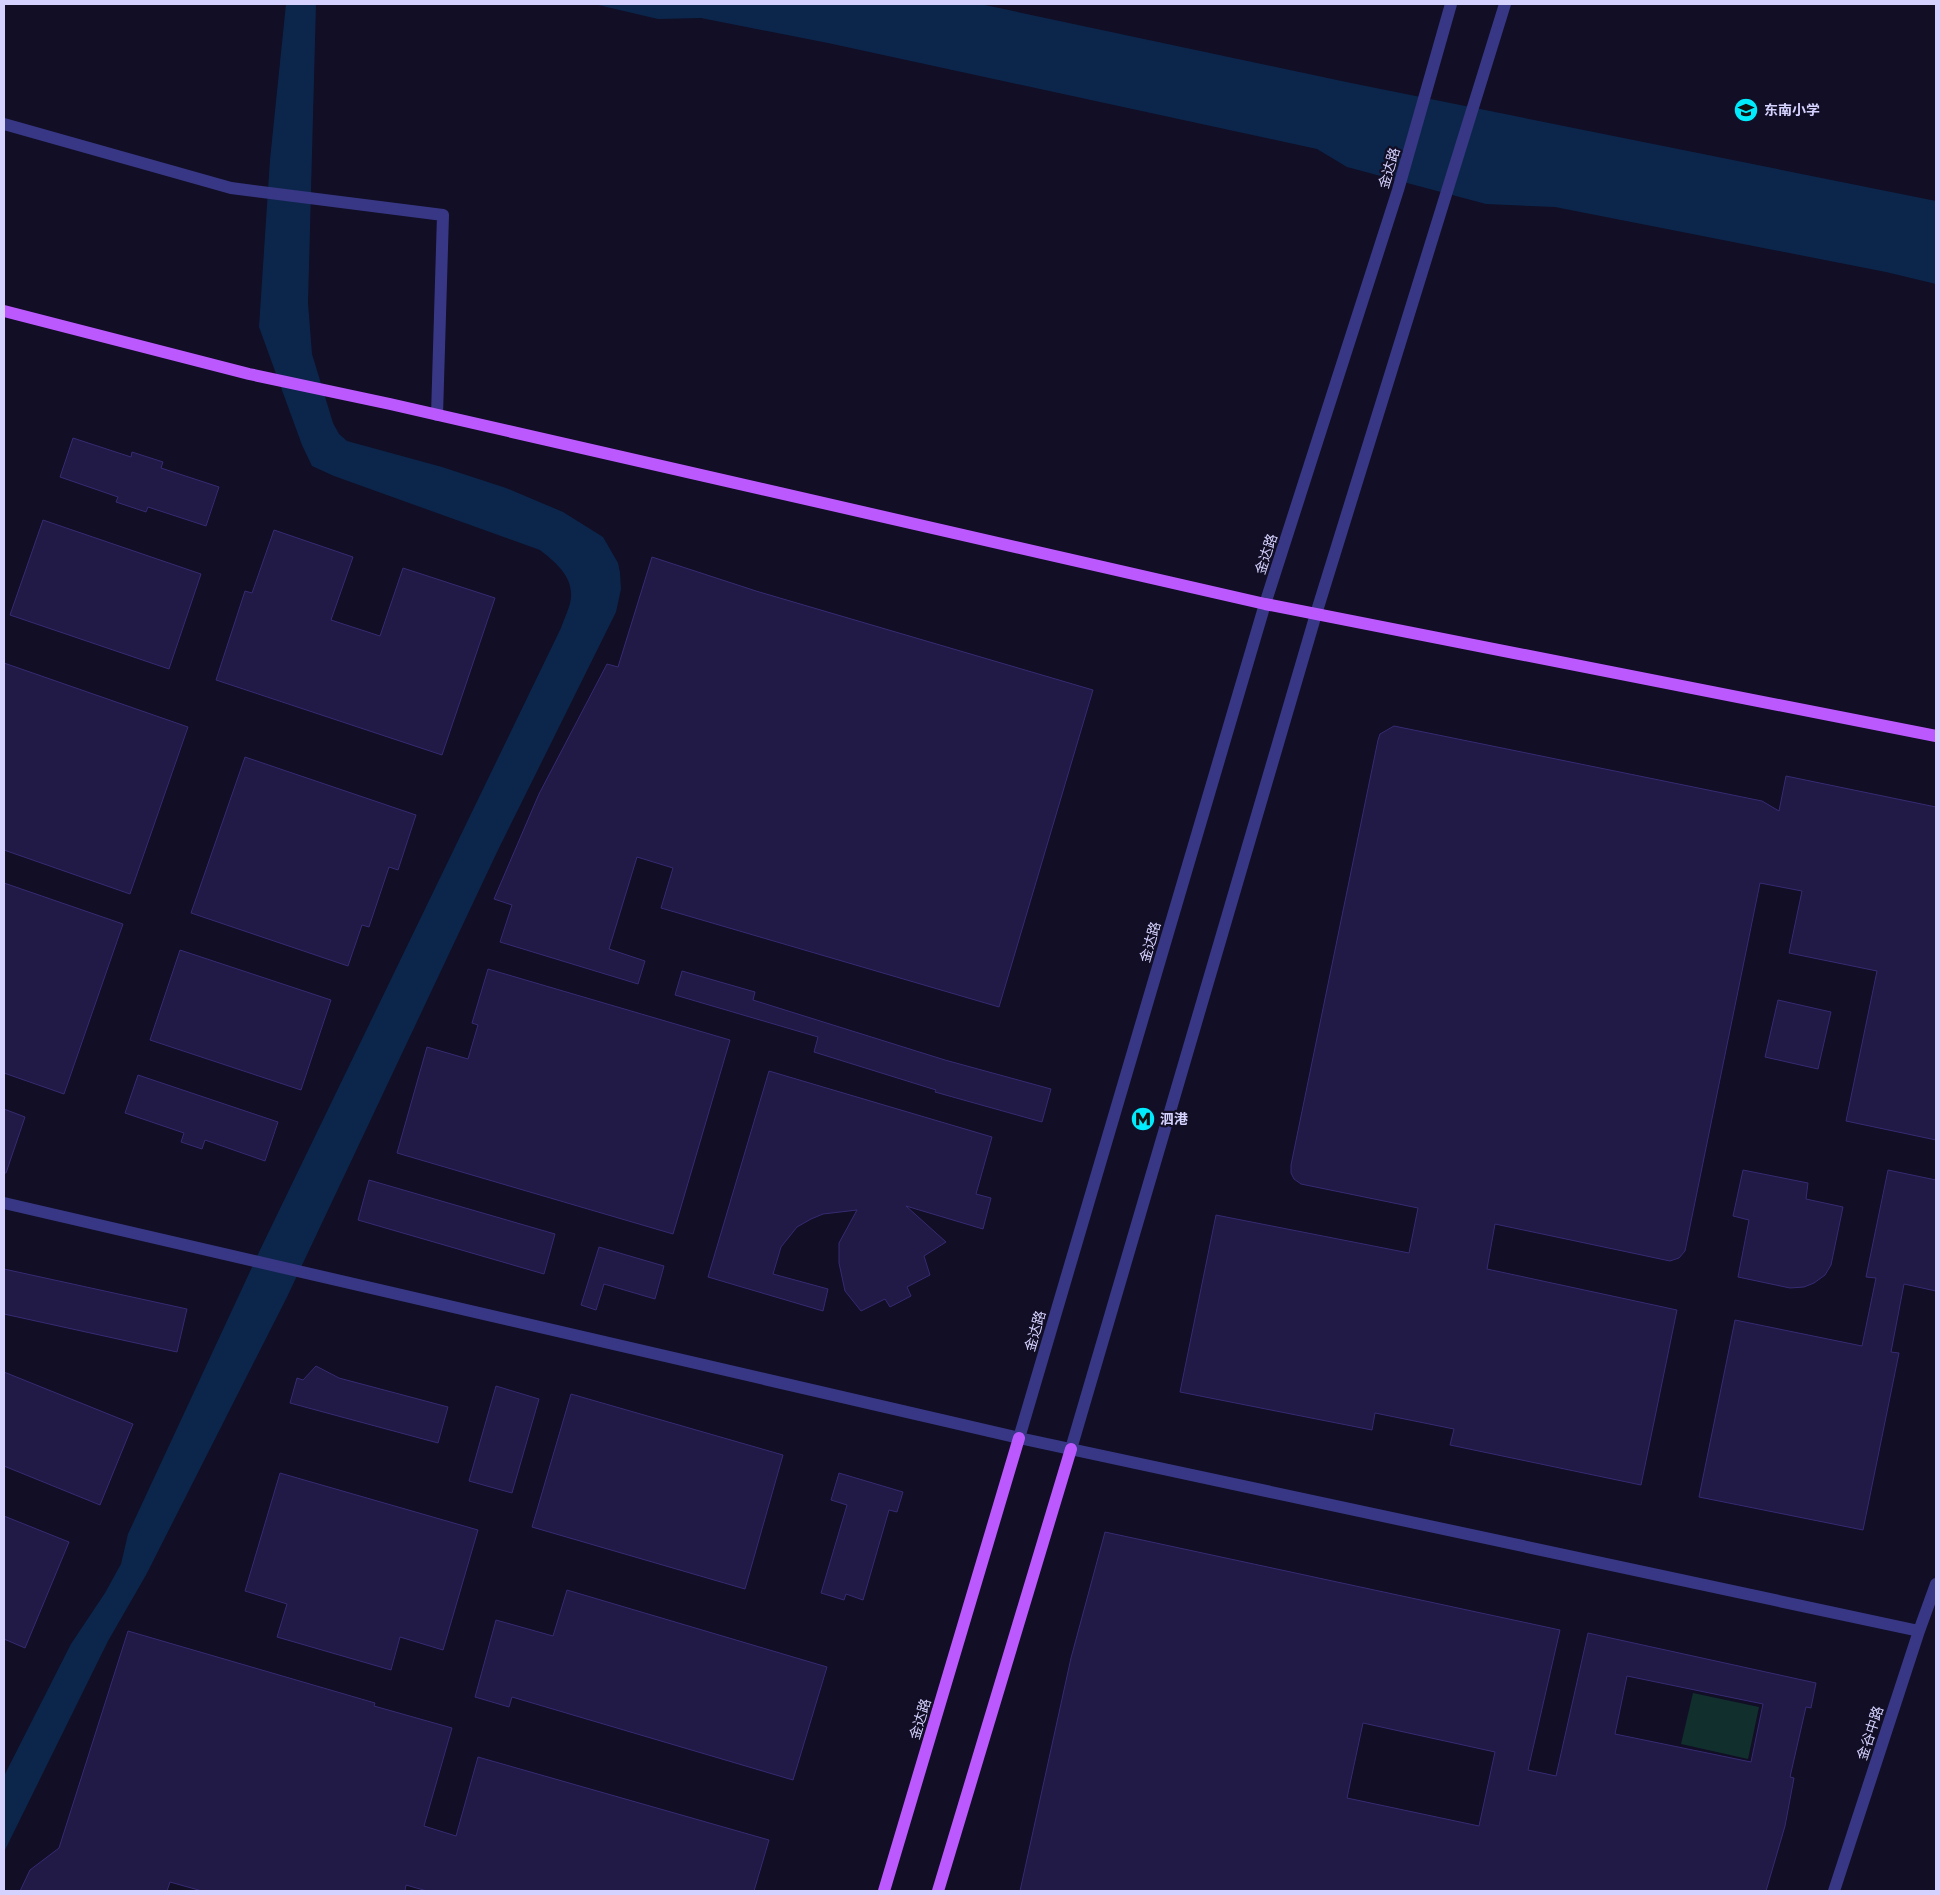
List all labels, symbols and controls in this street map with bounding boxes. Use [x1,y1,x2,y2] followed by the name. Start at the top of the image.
[1733,97,1759,123] school or university icon: 东南小学
[1764,102,1820,118] place label: 东南小学
[1375,146,1403,190] street label: 金达路
[1252,532,1280,576] street label: 金达路
[1137,920,1163,964] street label: 金达路
[1130,1106,1156,1132] metro station icon: 泗港
[1160,1111,1188,1127] place label: 泗港
[1022,1309,1048,1353] street label: 金达路
[906,1697,934,1741] street label: 金达路
[1854,1704,1886,1762] street label: 金谷中路

